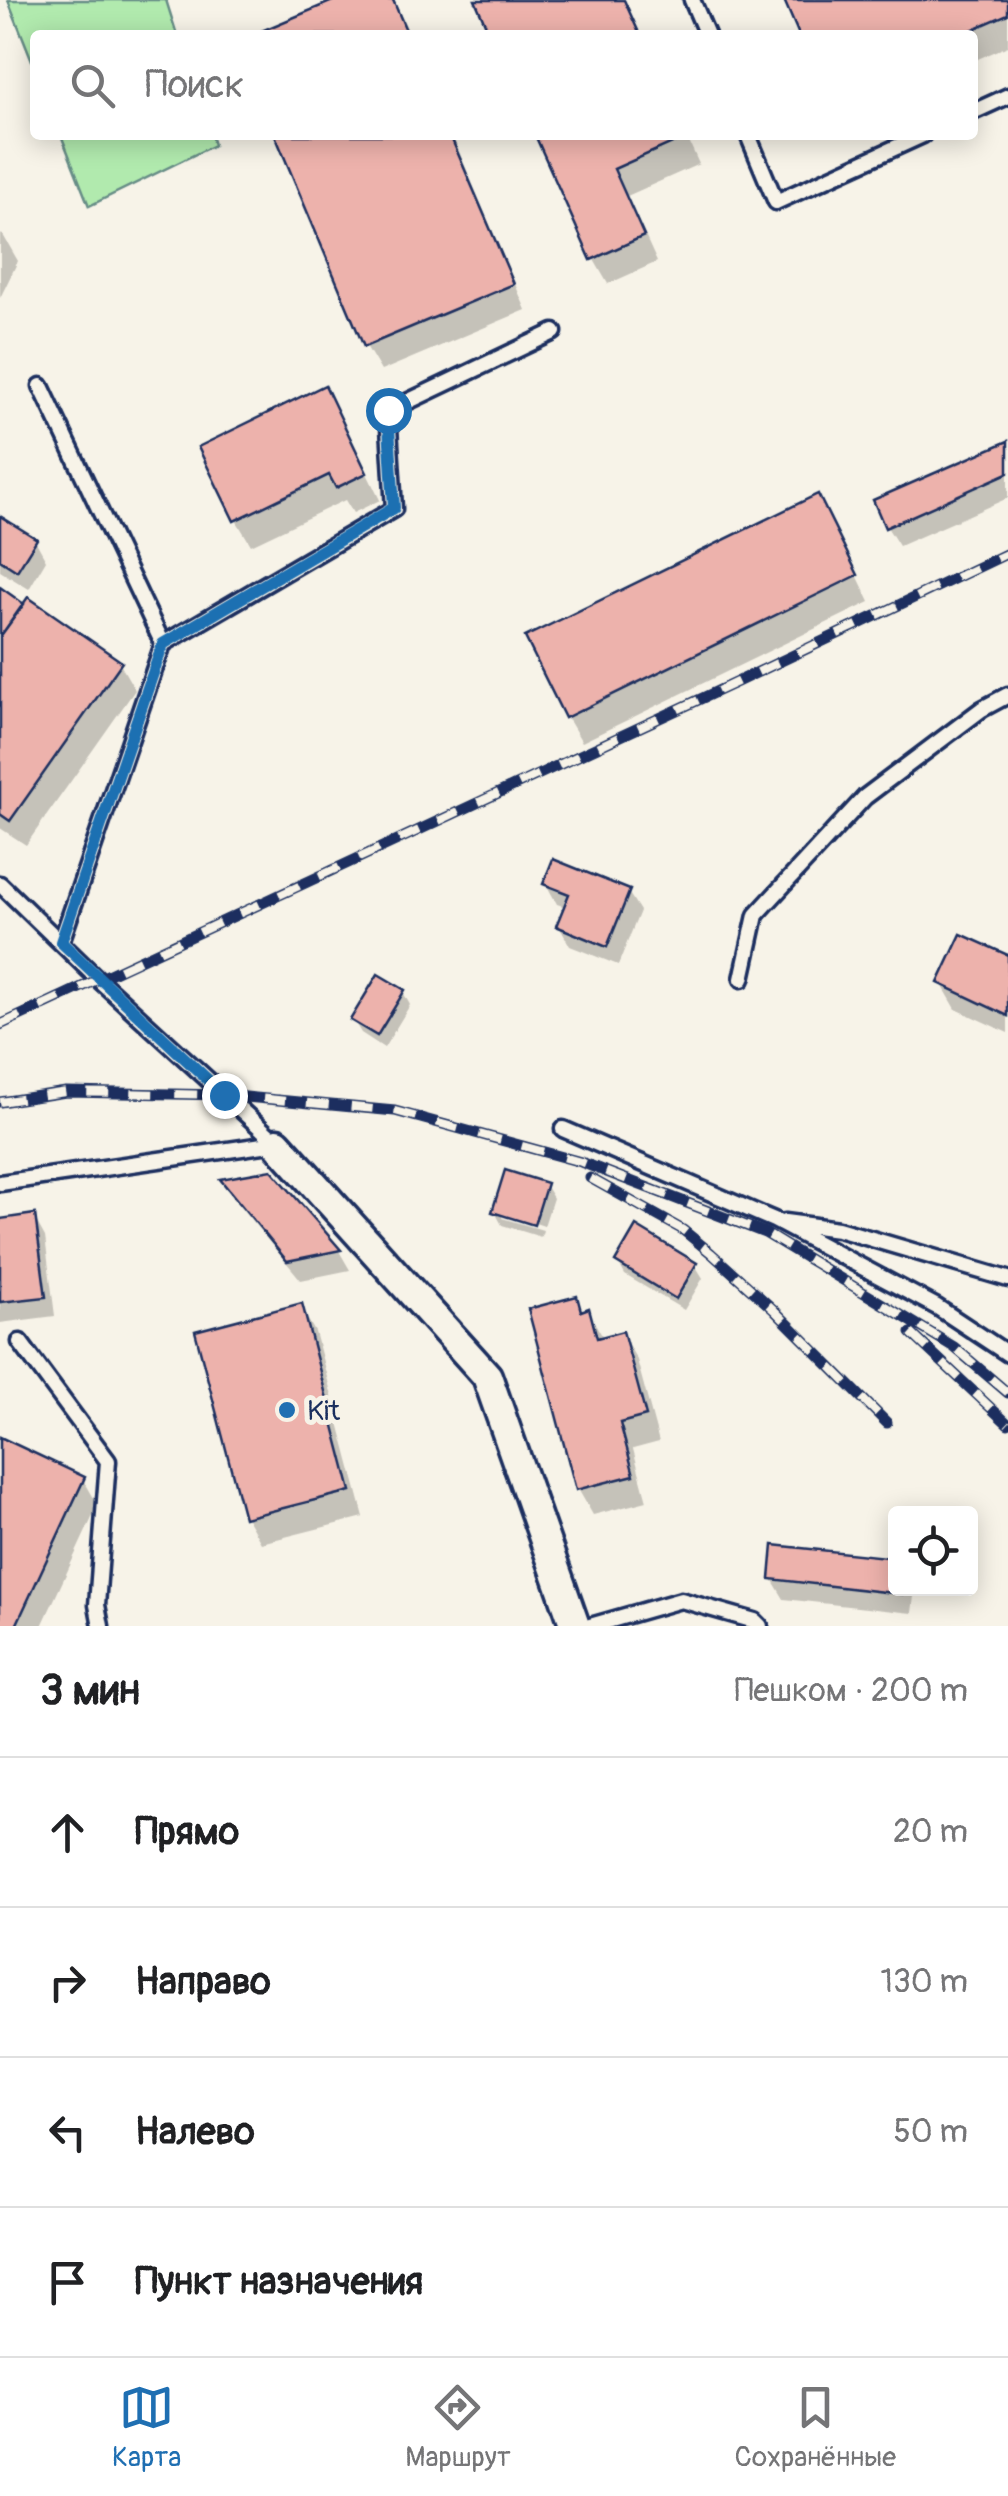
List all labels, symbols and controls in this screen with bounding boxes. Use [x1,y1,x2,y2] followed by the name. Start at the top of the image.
[30,30,978,140] search box
[65,58,120,113] icon: search
[145,61,244,109] text: Поиск
[366,388,412,434] route start
[202,1073,248,1119] route end
[307,1394,341,1429] place label: Kit
[276,1399,298,1421] marker: Kit
[888,1506,978,1596] map controls
[888,1506,978,1596] button: locate
[40,1665,140,1717] text: 3 мин
[734,1671,968,1711] text: Пешком · 200 m
[40,1805,95,1860] icon: ahead
[135,1808,239,1856] text: Прямо
[893,1812,968,1852] text: 20 m
[40,1955,95,2010] icon: right
[135,1958,271,2006] text: Направо
[880,1962,968,2002] text: 130 m
[40,2105,95,2160] icon: left
[135,2108,255,2156] text: Налево
[893,2112,968,2152] text: 50 m
[40,2255,95,2310] icon: arrive
[135,2258,423,2306] text: Пункт назначения
[112,2380,181,2475] tab: Карта
[405,2380,511,2475] tab: Маршрут
[735,2380,896,2475] tab: Сохранённые

